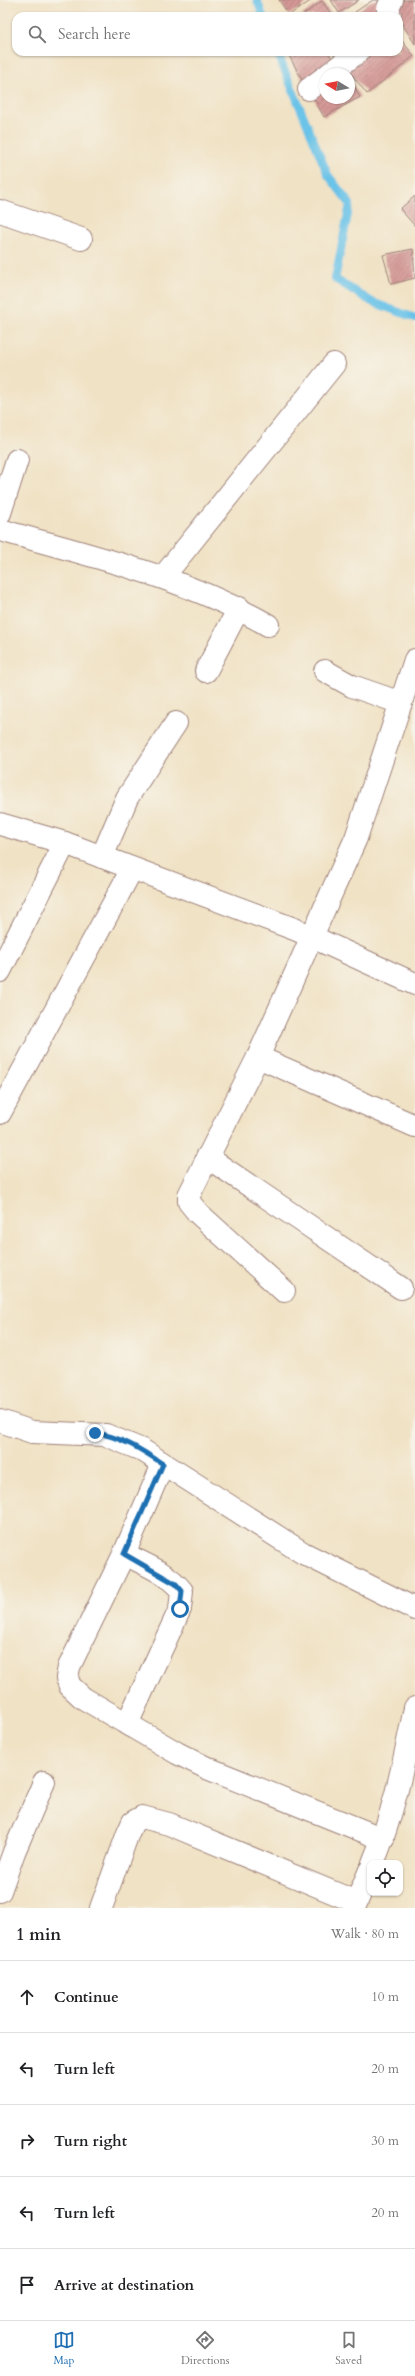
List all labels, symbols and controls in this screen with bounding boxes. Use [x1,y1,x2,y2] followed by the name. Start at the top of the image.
[12,12,403,56] search box
[26,23,48,45] icon: search
[58,24,131,44] text: Search here
[319,68,355,104] north arrow
[86,1424,104,1442] route end
[171,1600,189,1618] route start
[367,1860,403,1896] map controls
[367,1860,403,1896] button: locate
[16,1923,61,1946] text: 1 min
[331,1925,399,1943] text: Walk · 80 m
[16,1986,38,2008] icon: ahead
[54,1987,119,2007] text: Continue
[371,1988,399,2006] text: 10 m
[16,2058,38,2080] icon: left
[54,2059,115,2079] text: Turn left
[371,2060,399,2078] text: 20 m
[16,2130,38,2152] icon: right
[54,2131,127,2151] text: Turn right
[371,2132,399,2150] text: 30 m
[16,2202,38,2224] icon: left
[54,2203,115,2223] text: Turn left
[371,2204,399,2222] text: 20 m
[16,2274,38,2296] icon: arrive
[54,2275,194,2295] text: Arrive at destination
[53,2329,75,2368] tab: Map
[181,2329,229,2368] tab: Directions
[335,2329,362,2368] tab: Saved

